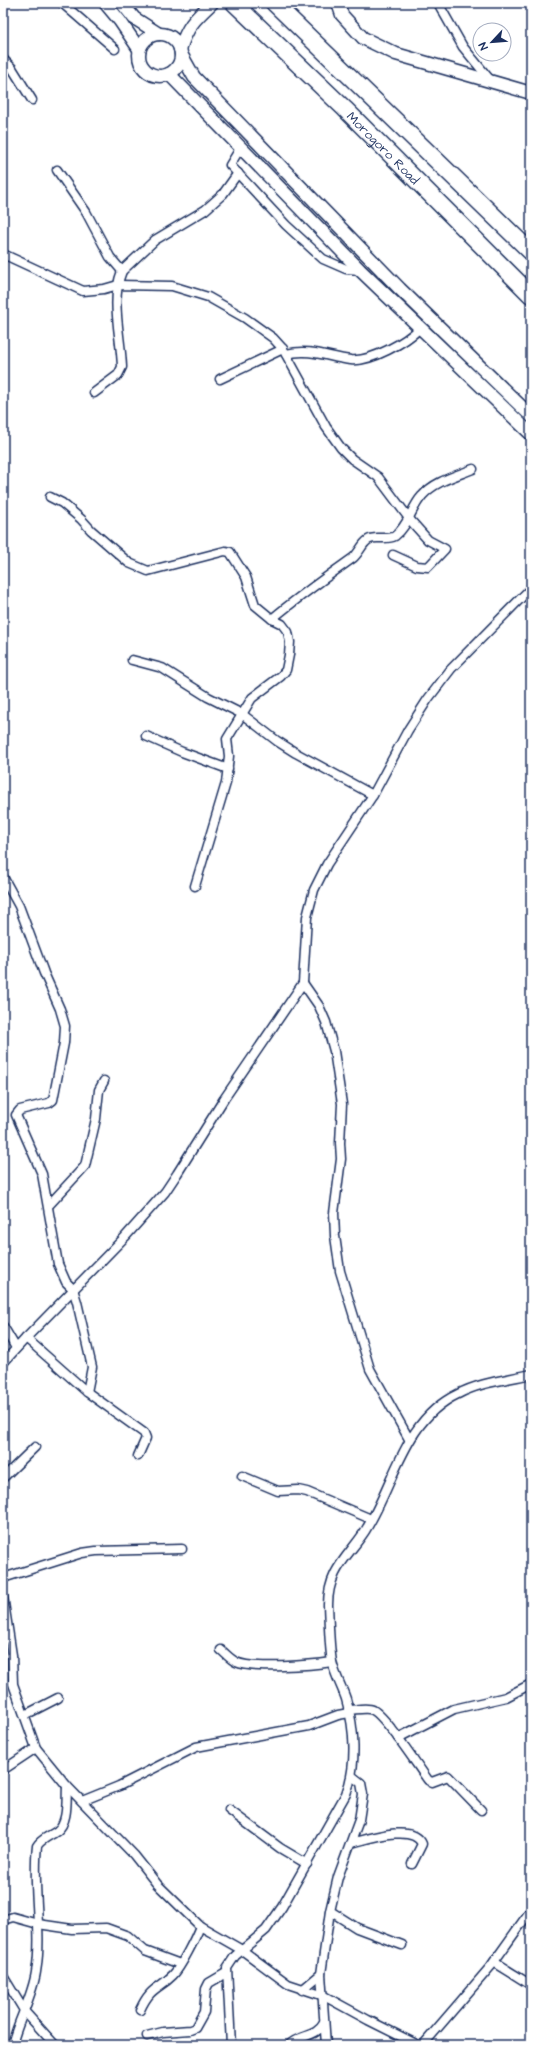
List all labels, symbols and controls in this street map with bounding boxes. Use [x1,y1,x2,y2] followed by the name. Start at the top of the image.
[472,22,512,62] north arrow
[475,40,492,53] text: N
[342,108,423,189] street label: Morogoro Road

